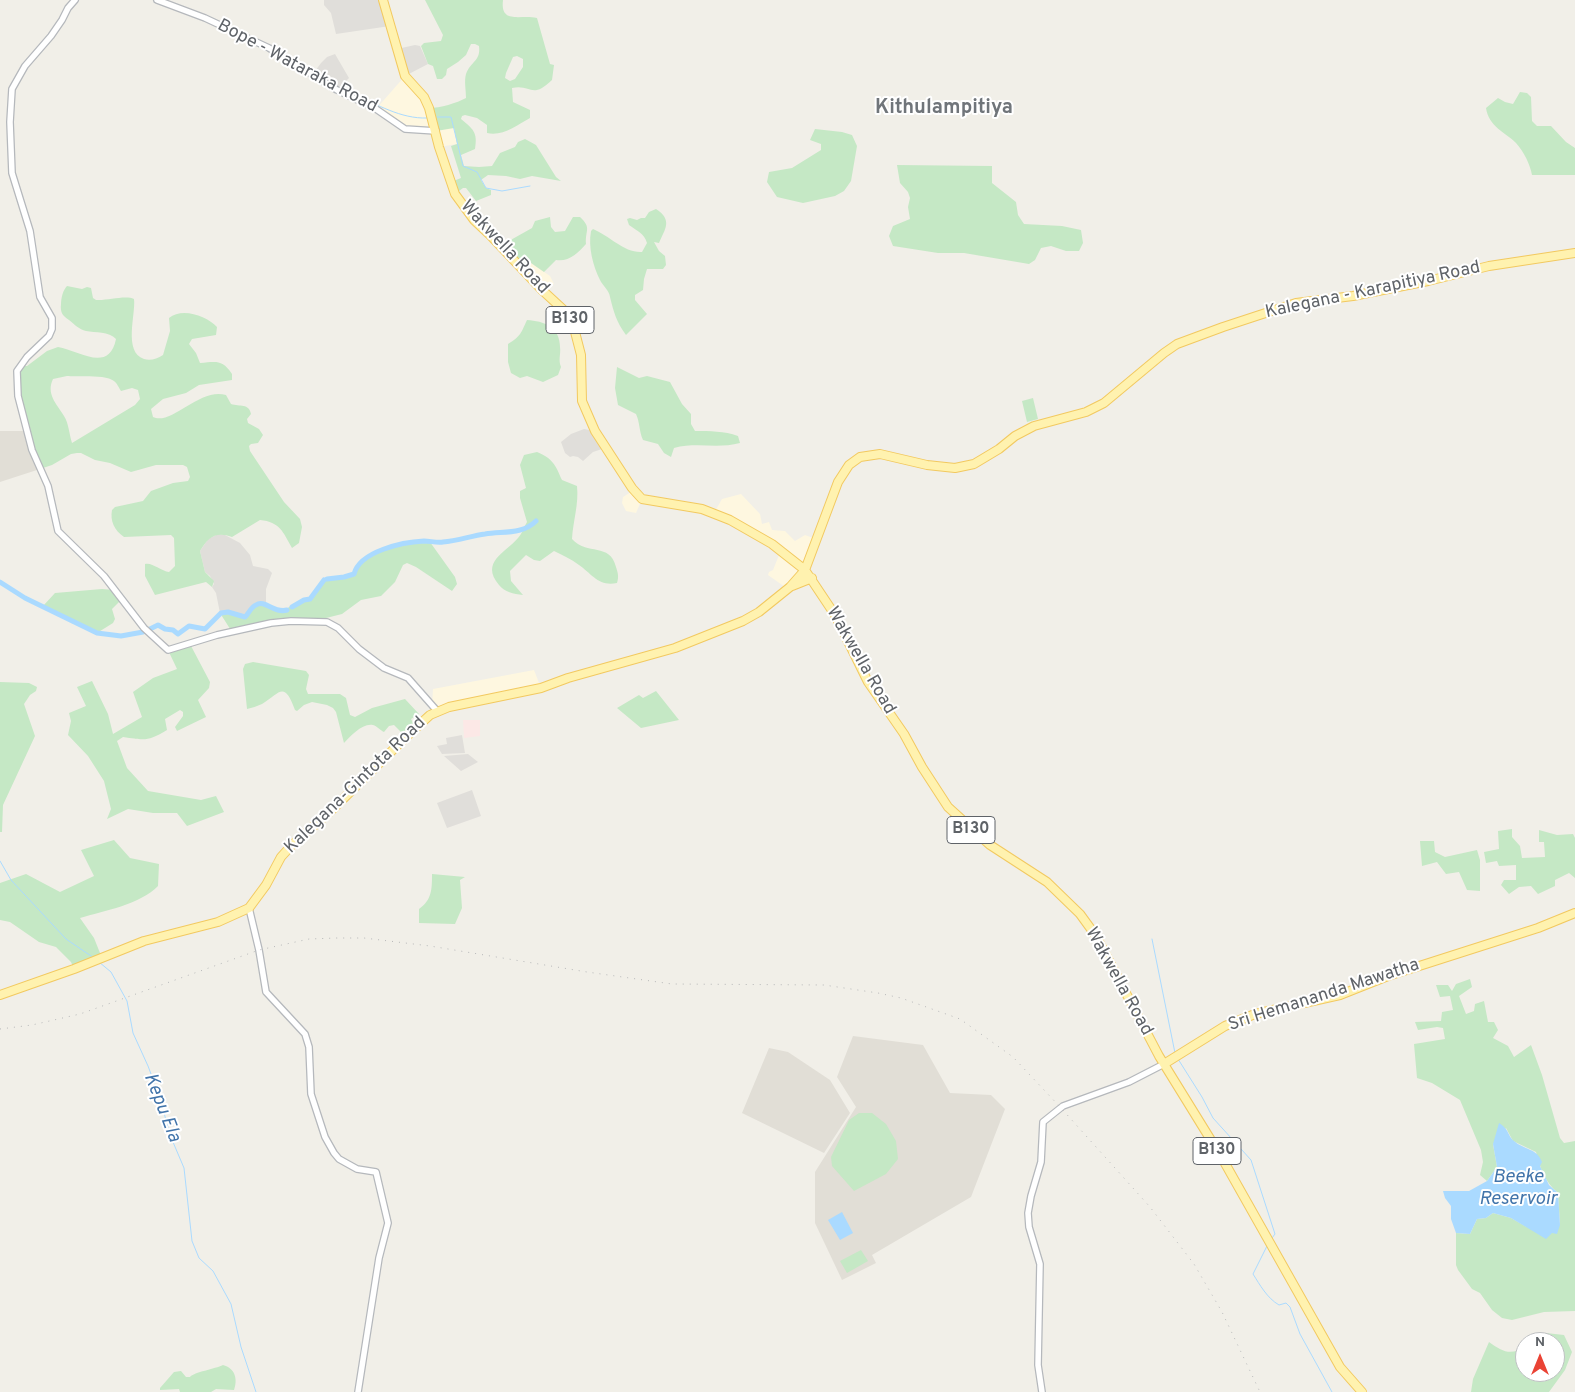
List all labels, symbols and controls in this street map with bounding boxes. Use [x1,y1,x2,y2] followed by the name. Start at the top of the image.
[213,16,381,118] street label: Bope - Wataraka Road
[875,97,1013,121] district label: Kithulampitiya
[455,197,553,299] street label: Wakwella Road
[1264,258,1482,324] street label: Kalegana - Karapitiya Road
[546,306,594,334] road number: B130
[820,603,900,719] street label: Wakwella Road
[281,713,431,859] street label: Kalegana-Gintota Road
[947,816,995,844] road number: B130
[1079,924,1157,1040] street label: Wakwella Road
[1226,955,1422,1037] street label: Sri Hemananda Mawatha
[137,1070,185,1146] water label: Kepu Ela
[1193,1138,1241,1164] road number: B130
[1479,1167,1557,1211] water label: Beeke Reservoir
[1515,1332,1565,1382] north arrow
[1535,1334,1545,1351] text: N

